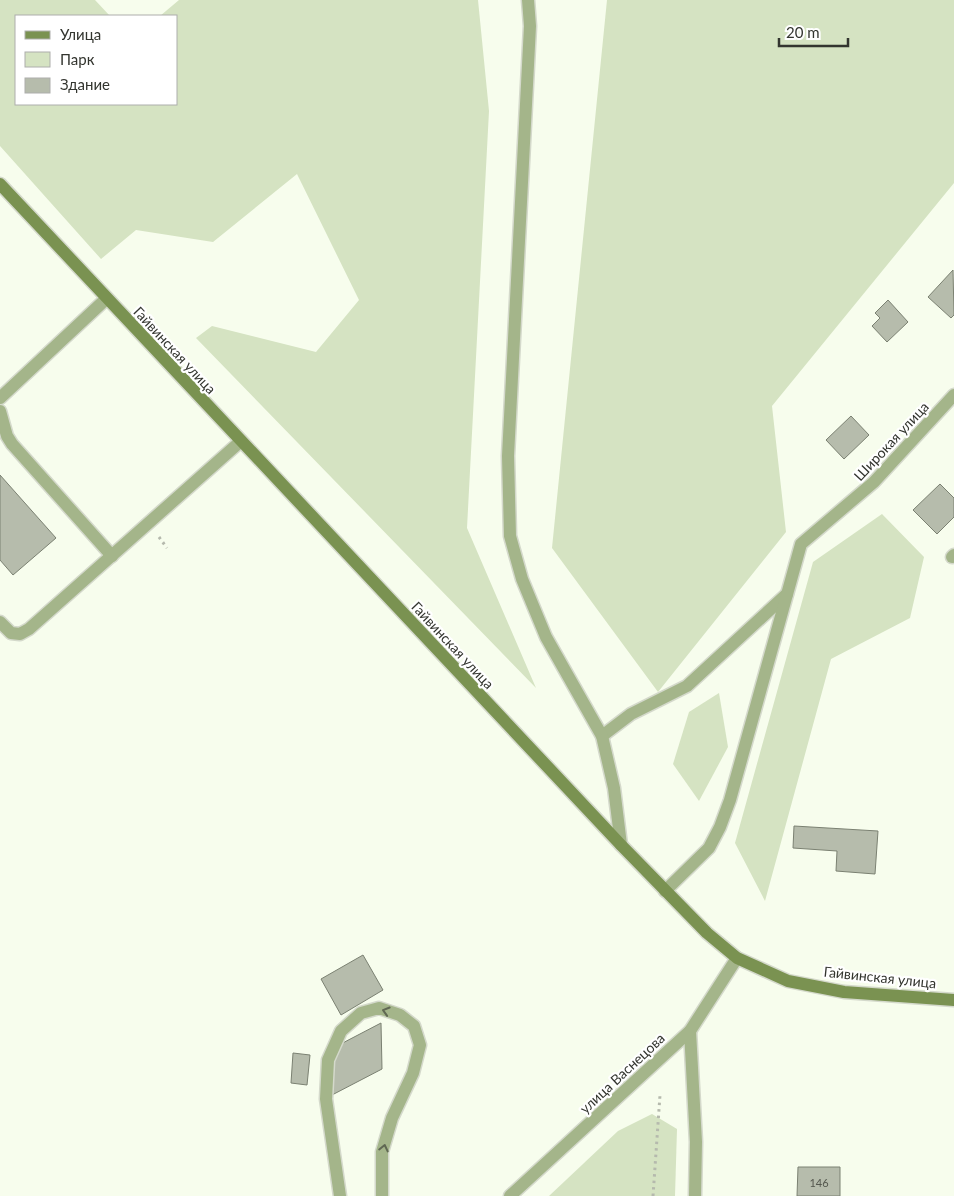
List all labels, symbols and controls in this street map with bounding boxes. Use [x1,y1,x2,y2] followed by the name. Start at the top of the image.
[15,15,178,105] legend
[779,15,848,47] scale bar
[786,23,820,41] text: 20 m
[60,25,101,43] text: Улица
[60,50,95,68] text: Парк
[60,75,110,93] text: Здание
[130,303,220,397] street label: Гайвинская улица
[850,398,932,484] street label: Широкая улица
[408,598,498,692] street label: Гайвинская улица
[823,963,937,991] street label: Гайвинская улица
[382,1006,390,1016] one-way arrow
[576,1029,668,1117] street label: улица Васнецова
[378,1143,389,1152] one-way arrow
[809,1176,829,1189] house number: 146

